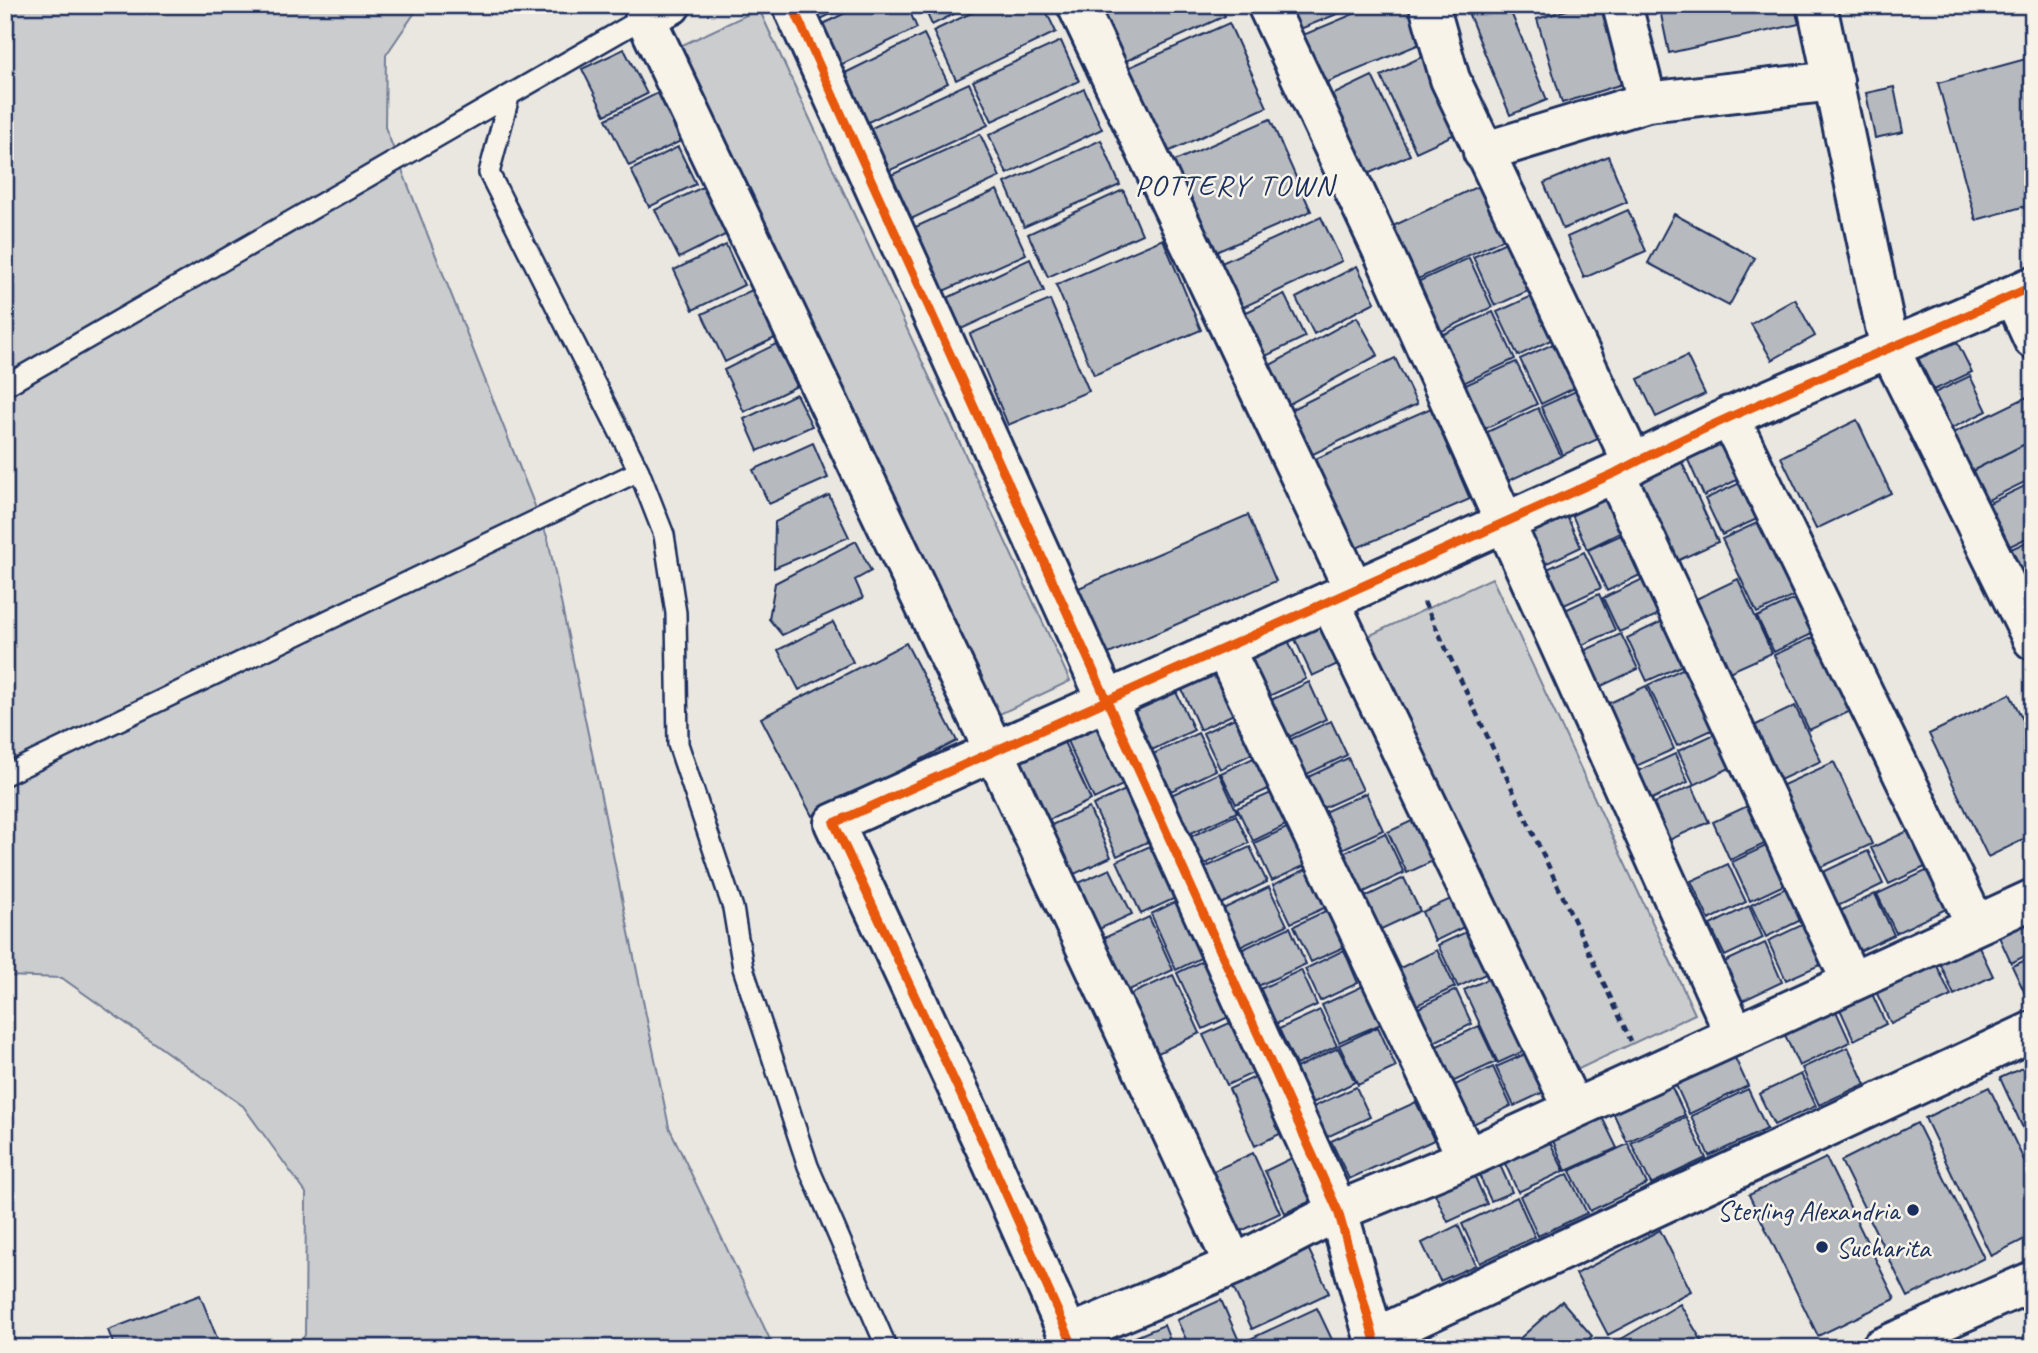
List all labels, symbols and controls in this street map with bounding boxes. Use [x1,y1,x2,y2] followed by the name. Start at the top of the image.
[1135,166,1338,204] district label: POTTERY TOWN
[1717,1193,1902,1228] place label: Sterling Alexandria
[1905,1202,1921,1218] marker: Sterling Alexandria
[1836,1230,1932,1265] place label: Sucharita
[1814,1239,1830,1255] marker: Sucharita

